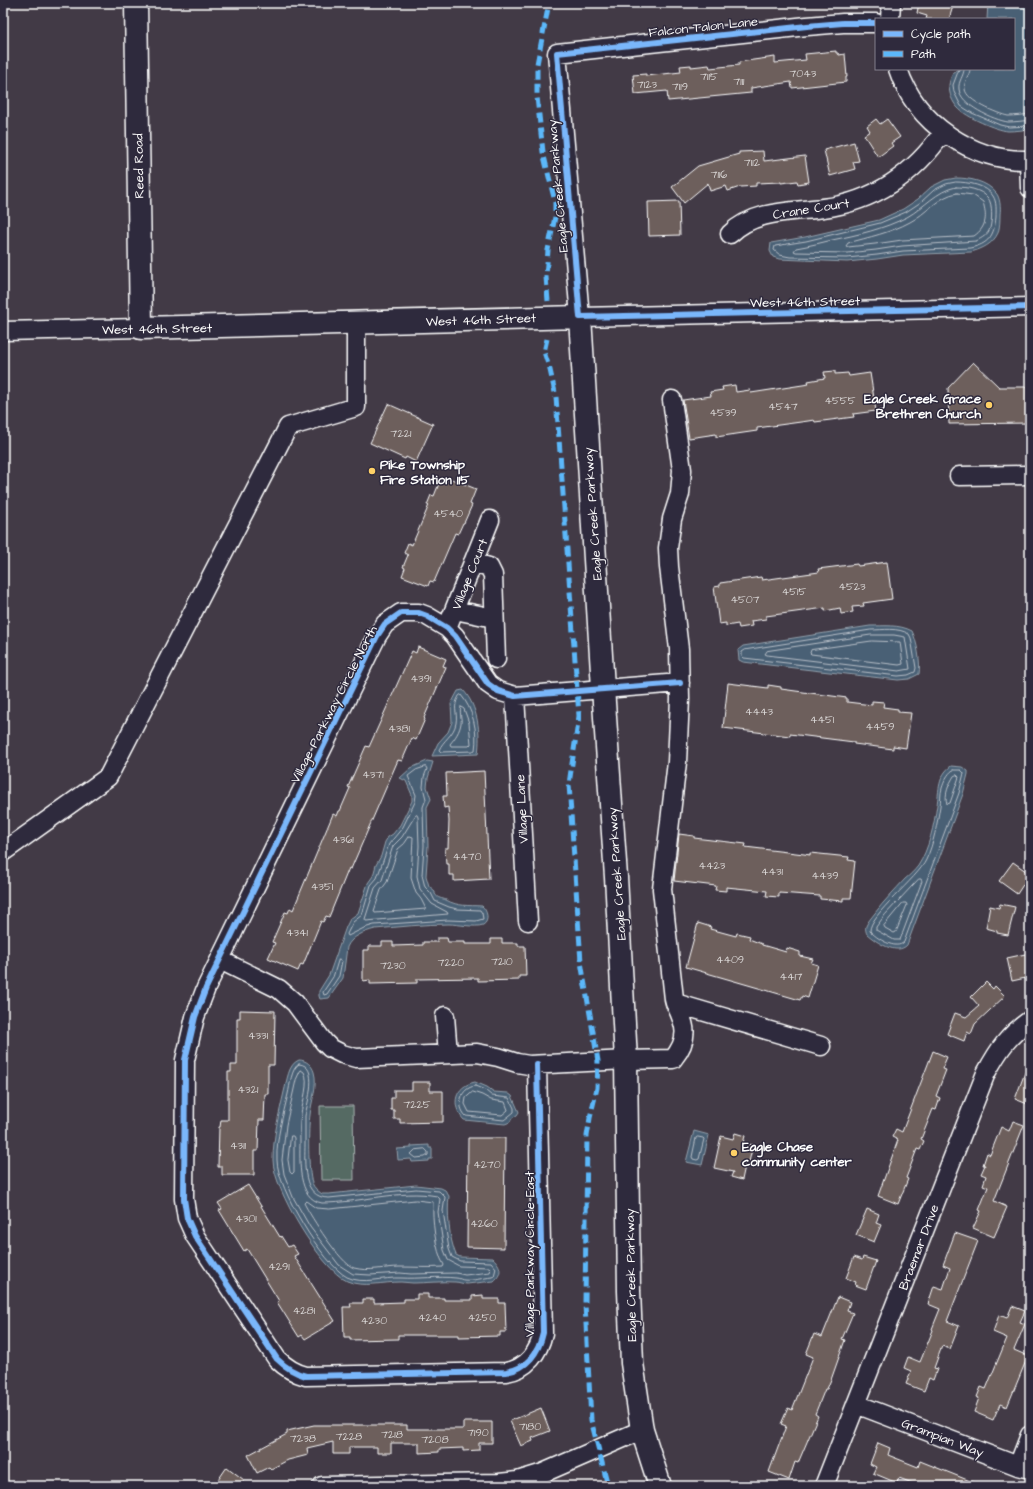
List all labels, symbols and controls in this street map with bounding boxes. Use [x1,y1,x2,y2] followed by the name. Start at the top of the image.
[648,12,759,42] street label: Falcon Talon Lane
[875,18,1015,70] legend
[911,26,970,44] text: Cycle path
[911,46,936,63] text: Path
[790,66,817,81] house number: 7043
[700,69,718,84] house number: 7115
[734,74,745,89] house number: 7111
[637,77,657,92] house number: 7123
[672,79,688,94] house number: 7119
[543,119,574,253] street label: Eagle Creek Parkway
[129,133,149,199] street label: Reed Road
[744,155,761,170] house number: 7112
[711,167,727,182] house number: 7116
[772,194,851,224] street label: Crane Court
[750,292,861,312] street label: West 46th Street
[426,309,537,331] street label: West 46th Street
[102,319,213,339] street label: West 46th Street
[864,390,982,423] place label: Eagle Creek Grace Brethren Church
[825,393,856,408] house number: 4555
[768,399,798,414] house number: 4547
[984,400,994,410] marker: Eagle Creek Grace Brethren Church
[709,405,737,420] house number: 4539
[391,426,412,441] house number: 7221
[579,447,608,581] street label: Eagle Creek Parkway
[380,456,470,489] place label: Pike Township Fire Station 115
[367,466,377,476] marker: Pike Township Fire Station 115
[433,506,463,521] house number: 4540
[447,535,494,613] street label: Village Court
[838,579,866,594] house number: 4523
[782,584,806,599] house number: 4515
[731,592,760,607] house number: 4507
[286,622,383,787] street label: Village Parkway Circle North
[411,671,432,686] house number: 4391
[745,704,773,719] house number: 4443
[810,712,835,727] house number: 4451
[865,719,895,734] house number: 4459
[388,721,410,736] house number: 4381
[362,767,384,782] house number: 4371
[511,774,534,844] street label: Village Lane
[603,807,632,941] street label: Eagle Creek Parkway
[332,832,354,847] house number: 4361
[453,849,481,864] house number: 4470
[699,858,726,873] house number: 4423
[761,864,784,879] house number: 4431
[812,868,838,883] house number: 4439
[311,879,334,894] house number: 4351
[286,925,309,940] house number: 4341
[716,952,744,967] house number: 4409
[491,954,513,969] house number: 7210
[438,955,464,970] house number: 7220
[380,958,406,973] house number: 7230
[779,969,803,984] house number: 4417
[248,1028,269,1043] house number: 4331
[238,1082,259,1097] house number: 4321
[403,1097,431,1112] house number: 7225
[230,1138,247,1153] house number: 4311
[742,1138,852,1172] place label: Eagle Chase community center
[729,1148,739,1158] marker: Eagle Chase community center
[473,1157,501,1172] house number: 4270
[521,1170,540,1337] street label: Village Parkway Circle East
[894,1202,944,1293] street label: Braemar Drive
[621,1208,642,1342] street label: Eagle Creek Parkway
[235,1211,257,1226] house number: 4301
[470,1216,498,1231] house number: 4260
[268,1259,290,1274] house number: 4291
[293,1303,316,1318] house number: 4281
[418,1310,446,1325] house number: 4240
[468,1310,496,1325] house number: 4250
[361,1313,387,1328] house number: 4230
[899,1414,986,1463] street label: Grampian Way
[519,1419,541,1434] house number: 7180
[467,1425,489,1440] house number: 7190
[381,1427,403,1442] house number: 7218
[336,1429,362,1444] house number: 7228
[290,1431,316,1446] house number: 7238
[421,1432,449,1447] house number: 7208

